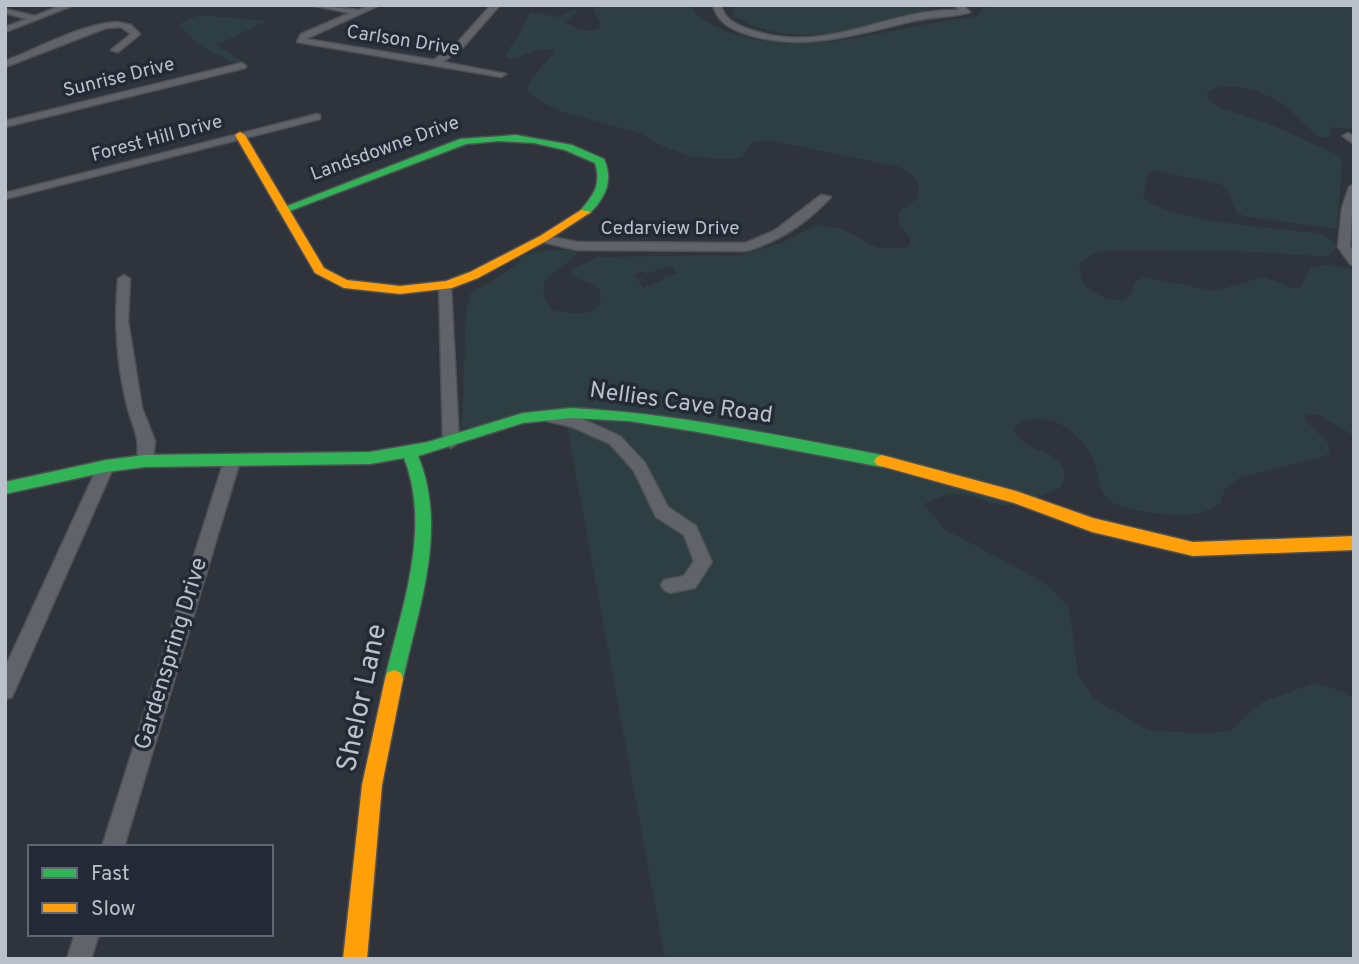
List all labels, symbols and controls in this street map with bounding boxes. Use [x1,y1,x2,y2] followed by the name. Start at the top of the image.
[345,20,461,62] street label: Carlson Drive
[61,53,177,103] street label: Sunrise Drive
[89,110,225,168] street label: Forest Hill Drive
[307,111,463,187] street label: Landsdowne Drive
[600,217,740,241] street label: Cedarview Drive
[588,377,774,431] street label: Nellies Cave Road
[129,554,215,754] street label: Gardenspring Drive
[330,621,396,775] street label: Shelor Lane
[28,845,273,936] legend
[91,861,130,888] text: Fast
[91,896,136,923] text: Slow

